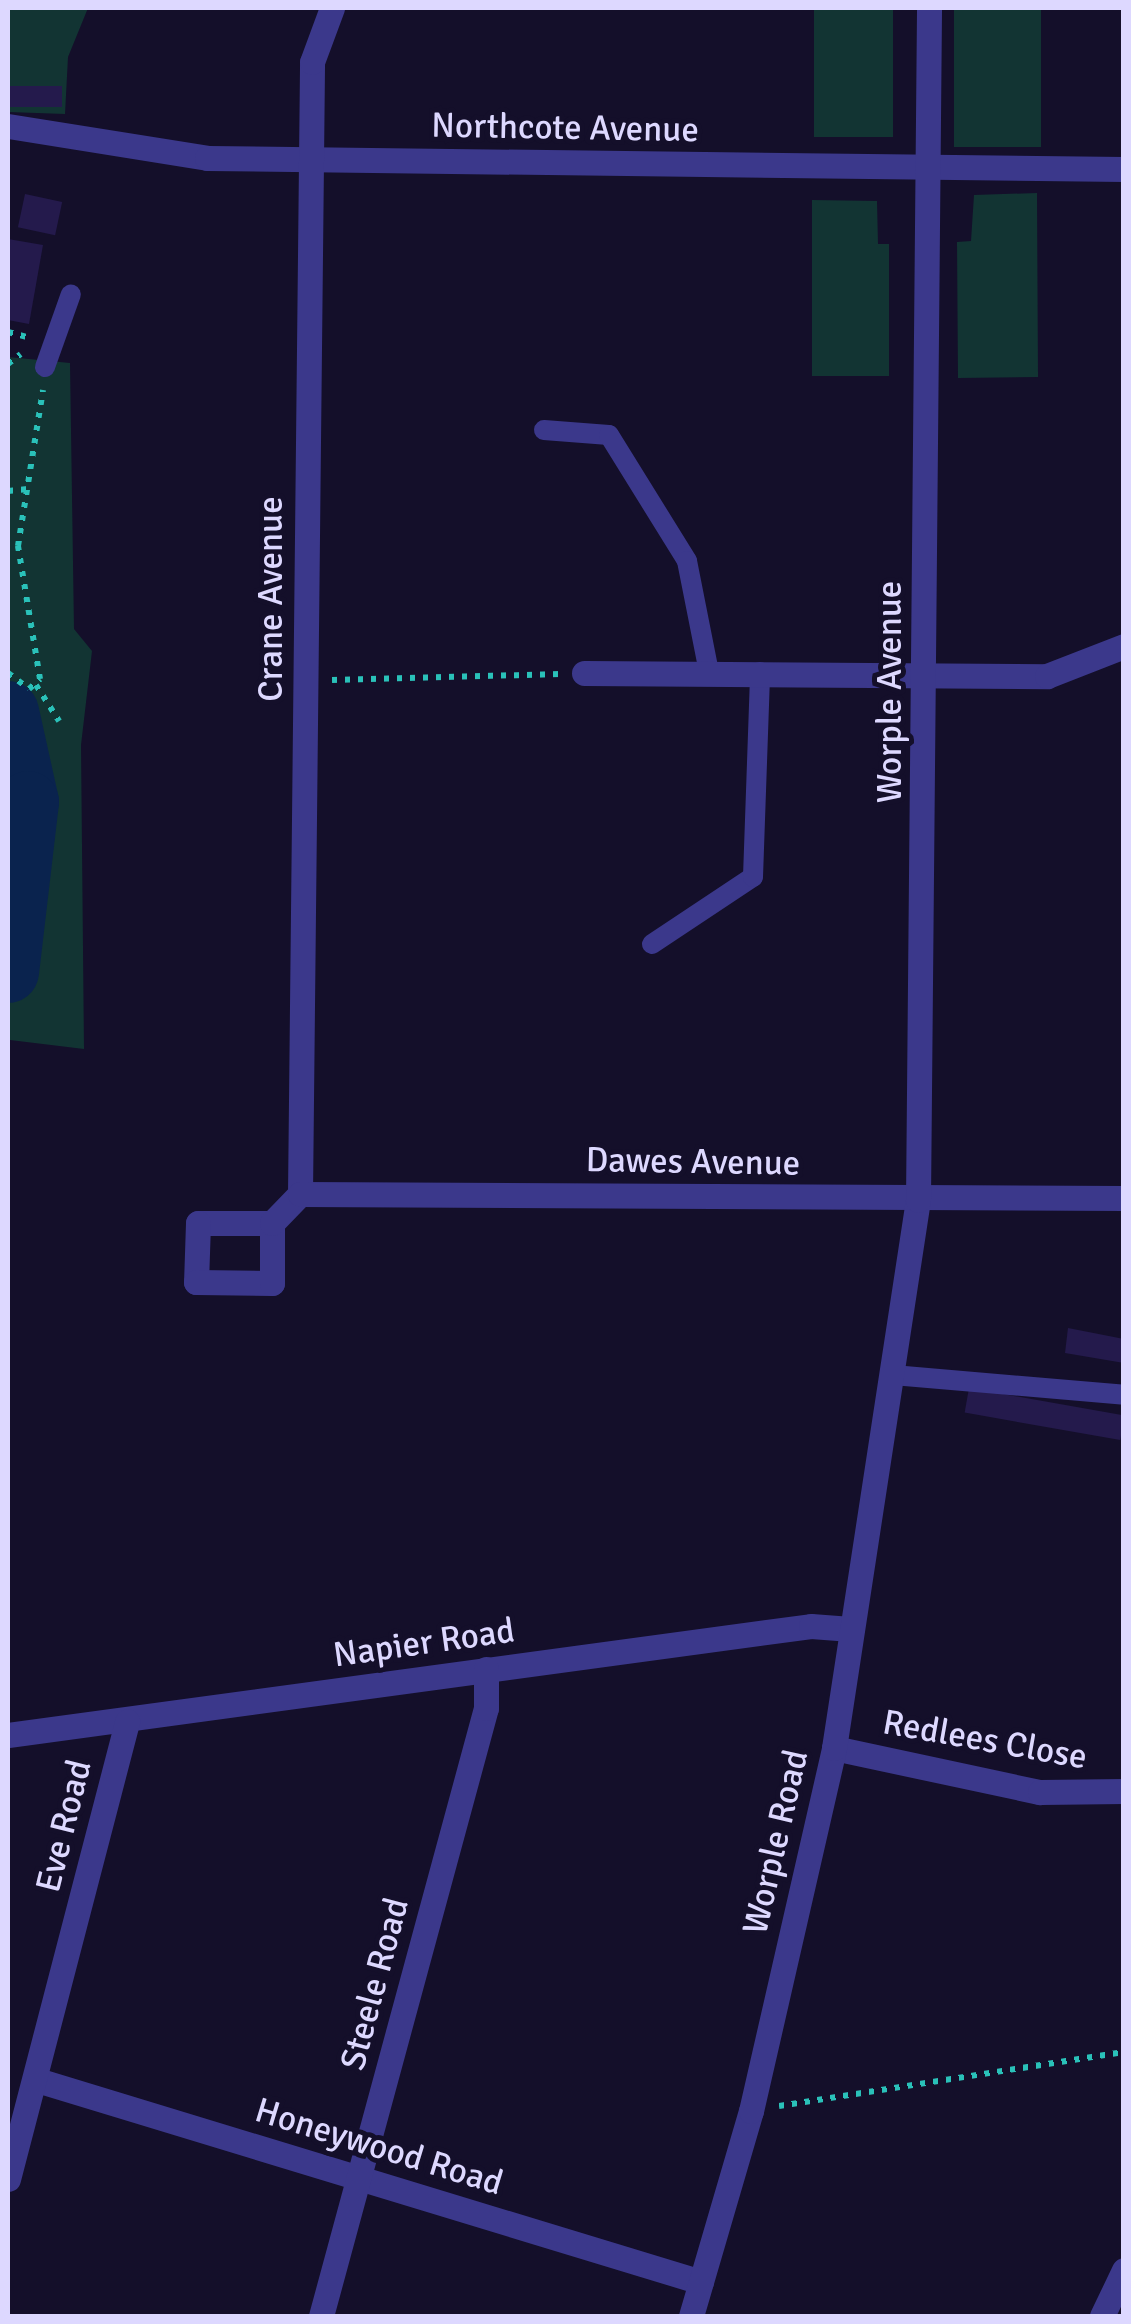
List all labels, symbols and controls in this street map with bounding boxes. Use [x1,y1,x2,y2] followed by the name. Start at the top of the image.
[431,105,699,151] street label: Northcote Avenue
[250,496,292,702] street label: Crane Avenue
[869,581,911,803] street label: Worple Avenue
[585,1139,801,1185] street label: Dawes Avenue
[331,1610,517,1676] street label: Napier Road
[880,1701,1090,1779] street label: Redlees Close
[734,1746,818,1938] street label: Worple Road
[27,1755,101,1897] street label: Eve Road
[332,1893,418,2075] street label: Steele Road
[250,2089,508,2205] street label: Honeywood Road

